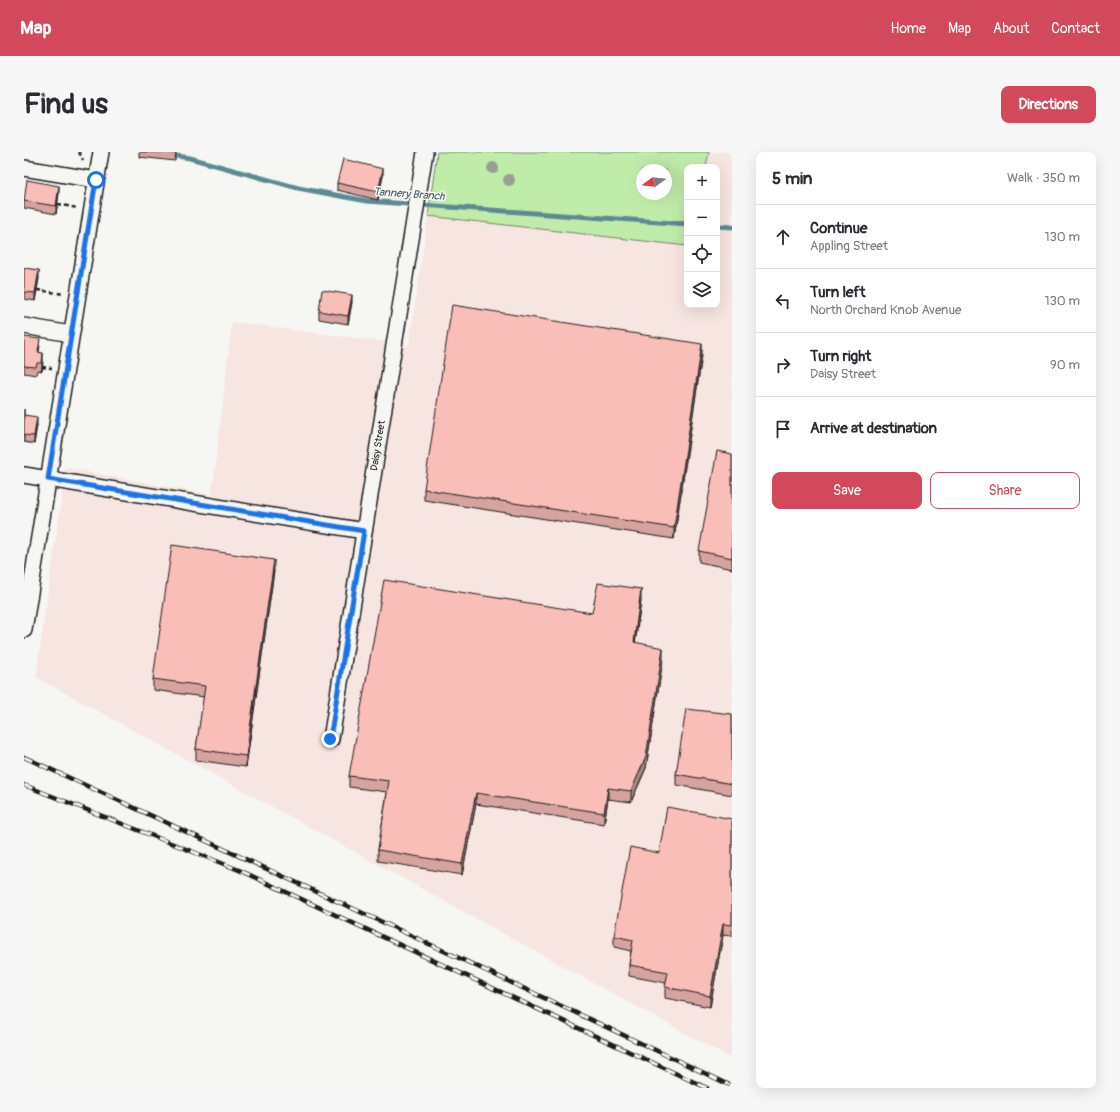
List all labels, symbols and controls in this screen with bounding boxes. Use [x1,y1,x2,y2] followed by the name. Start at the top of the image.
[20,16,51,40] text: Map
[891,20,926,37] text: Home
[948,20,971,37] text: Map
[993,20,1029,37] text: About
[1051,20,1100,37] text: Contact
[1001,86,1096,123] button: Directions
[24,87,108,122] text: Find us
[636,164,672,200] north arrow
[684,164,720,308] map controls
[684,164,720,200] button: +
[772,168,812,189] text: 5 min
[1007,170,1080,186] text: Walk · 350 m
[87,171,105,189] route start
[373,185,446,203] water label: Tannery Branch
[684,200,720,236] button: −
[810,219,868,238] text: Continue
[772,226,794,248] icon: ahead
[1044,229,1080,245] text: 130 m
[684,236,720,272] button: locate
[810,238,888,254] text: Appling Street
[684,272,720,308] button: layers
[810,283,866,302] text: Turn left
[772,290,794,312] icon: left
[1044,293,1080,309] text: 130 m
[810,302,961,318] text: North Orchard Knob Avenue
[810,347,871,366] text: Turn right
[772,354,794,376] icon: right
[1050,357,1080,373] text: 90 m
[810,366,876,382] text: Daisy Street
[772,418,794,440] icon: arrive
[368,419,388,472] street label: Daisy Street
[810,419,937,438] text: Arrive at destination
[772,472,922,509] button: Save
[930,472,1080,509] button: Share
[321,730,339,748] route end

